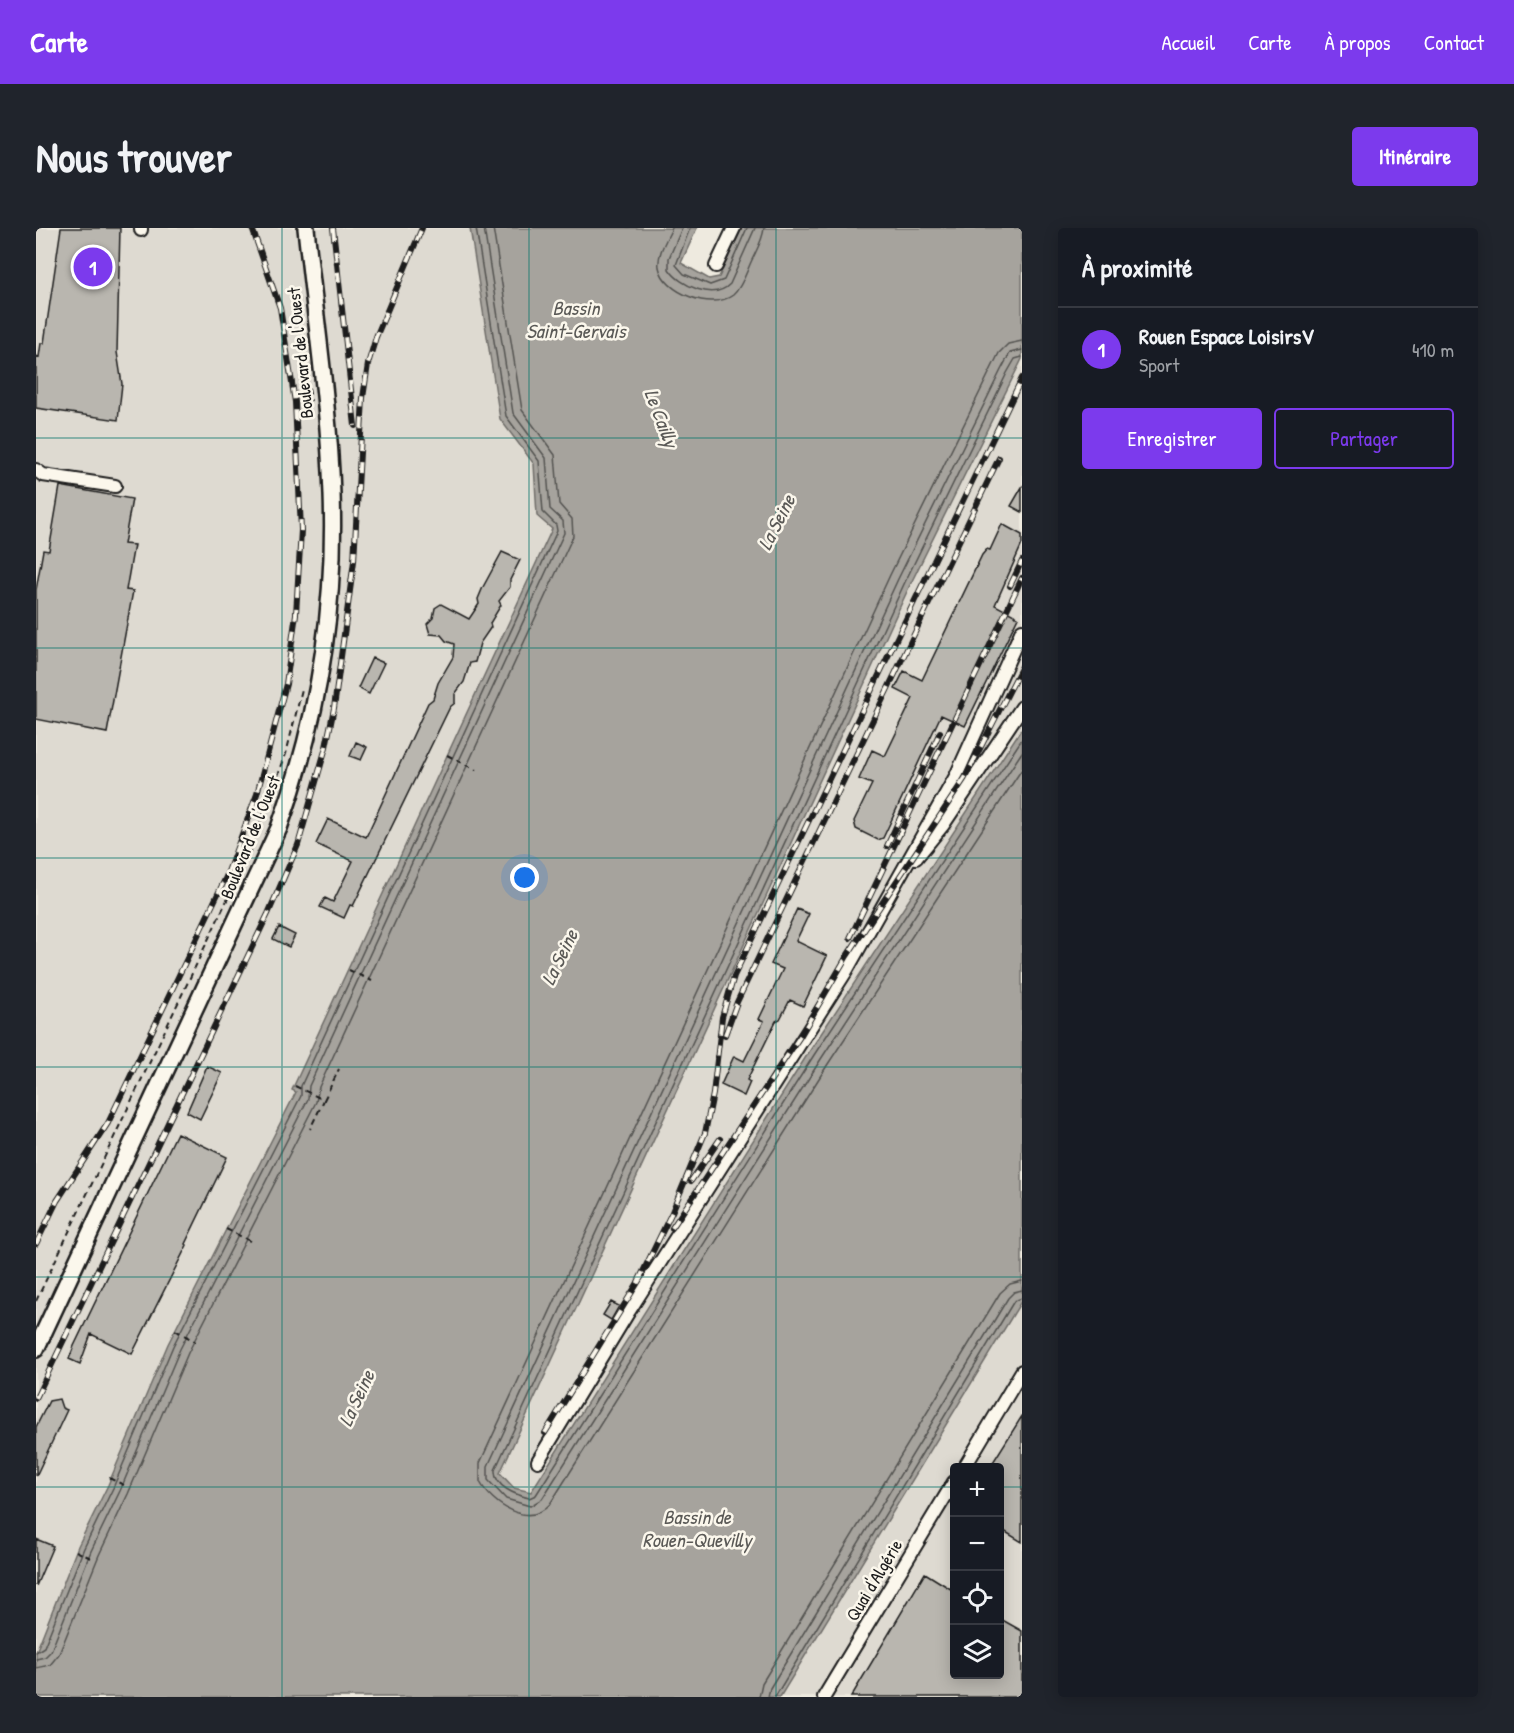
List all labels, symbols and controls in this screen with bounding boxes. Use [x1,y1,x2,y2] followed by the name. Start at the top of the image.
[30,23,88,61] text: Carte
[1162,28,1215,57] text: Accueil
[1248,28,1292,57] text: Carte
[1325,28,1391,57] text: À propos
[1424,28,1484,57] text: Contact
[1352,127,1478,186] button: Itinéraire
[36,128,232,185] text: Nous trouver
[74,244,112,290] pin: 1
[1082,250,1193,285] text: À proximité
[281,286,319,420] street label: Boulevard de l'Ouest
[527,294,628,344] water label: Bassin Saint-Gervais
[1139,321,1314,351] text: Rouen Espace LoisirsV
[1098,336,1105,363] text: 1
[1412,336,1454,363] text: 410 m
[1139,351,1179,378] text: Sport
[638,385,686,454] water label: Le Cailly
[1082,408,1262,469] button: Enregistrer
[1274,408,1454,469] button: Partager
[751,489,802,554] water label: La Seine
[214,771,287,903] street label: Boulevard de l'Ouest
[510,863,539,892] your location
[534,924,584,989] water label: La Seine
[331,1365,381,1430] water label: La Seine
[950,1463,1004,1679] map controls
[950,1463,1004,1517] button: +
[643,1503,754,1554] water label: Bassin de Rouen-Quevilly
[950,1517,1004,1571] button: −
[840,1535,908,1625] street label: Quai d'Algérie
[950,1571,1004,1625] button: locate
[950,1625,1004,1679] button: layers

